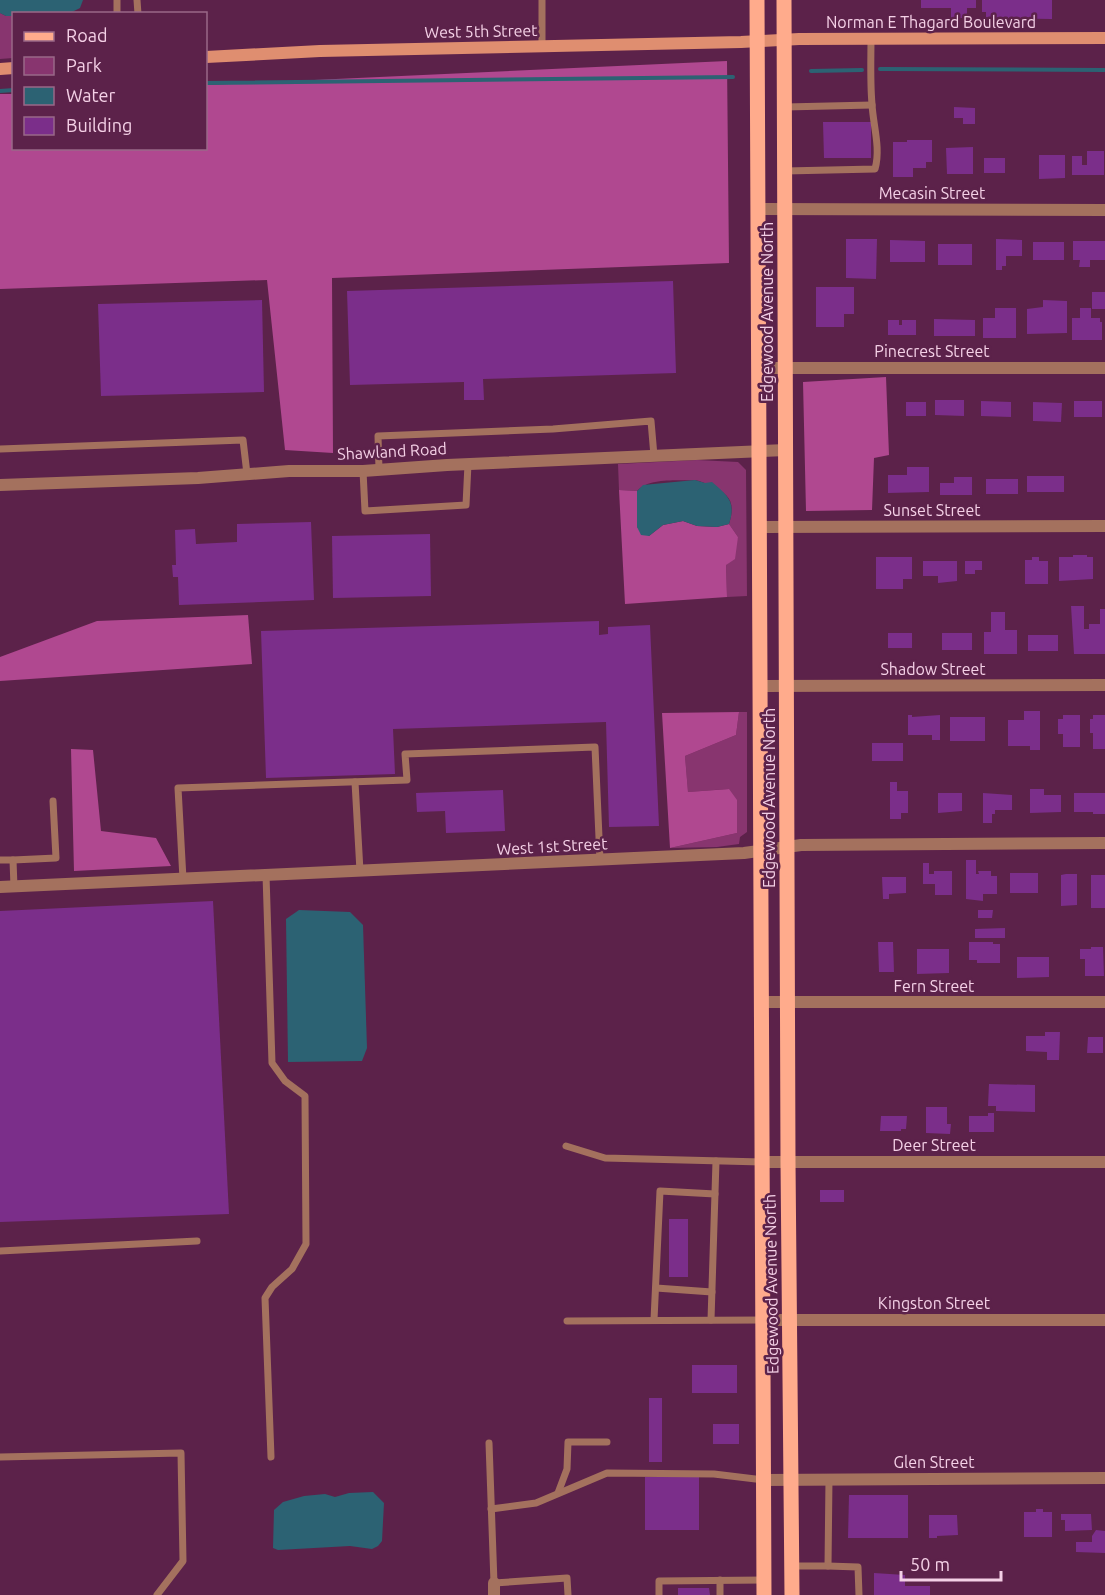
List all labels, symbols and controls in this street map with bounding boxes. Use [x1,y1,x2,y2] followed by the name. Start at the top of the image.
[12,12,207,150] legend
[826,13,1036,31] street label: Norman E Thagard Boulevard
[424,21,538,41] street label: West 5th Street
[66,25,108,45] text: Road
[66,55,102,75] text: Park
[66,85,116,105] text: Water
[66,115,132,135] text: Building
[879,184,986,202] street label: Mecasin Street
[758,222,776,402] street label: Edgewood Avenue North
[874,342,990,360] street label: Pinecrest Street
[337,439,447,463] street label: Shawland Road
[883,501,981,519] street label: Sunset Street
[880,660,986,678] street label: Shadow Street
[760,708,778,888] street label: Edgewood Avenue North
[496,834,609,858] street label: West 1st Street
[894,977,975,995] street label: Fern Street
[892,1136,976,1154] street label: Deer Street
[760,1194,782,1374] street label: Edgewood Avenue North
[878,1294,991,1312] street label: Kingston Street
[893,1453,975,1471] street label: Glen Street
[901,1544,1002,1582] scale bar
[910,1554,950,1574] text: 50 m

